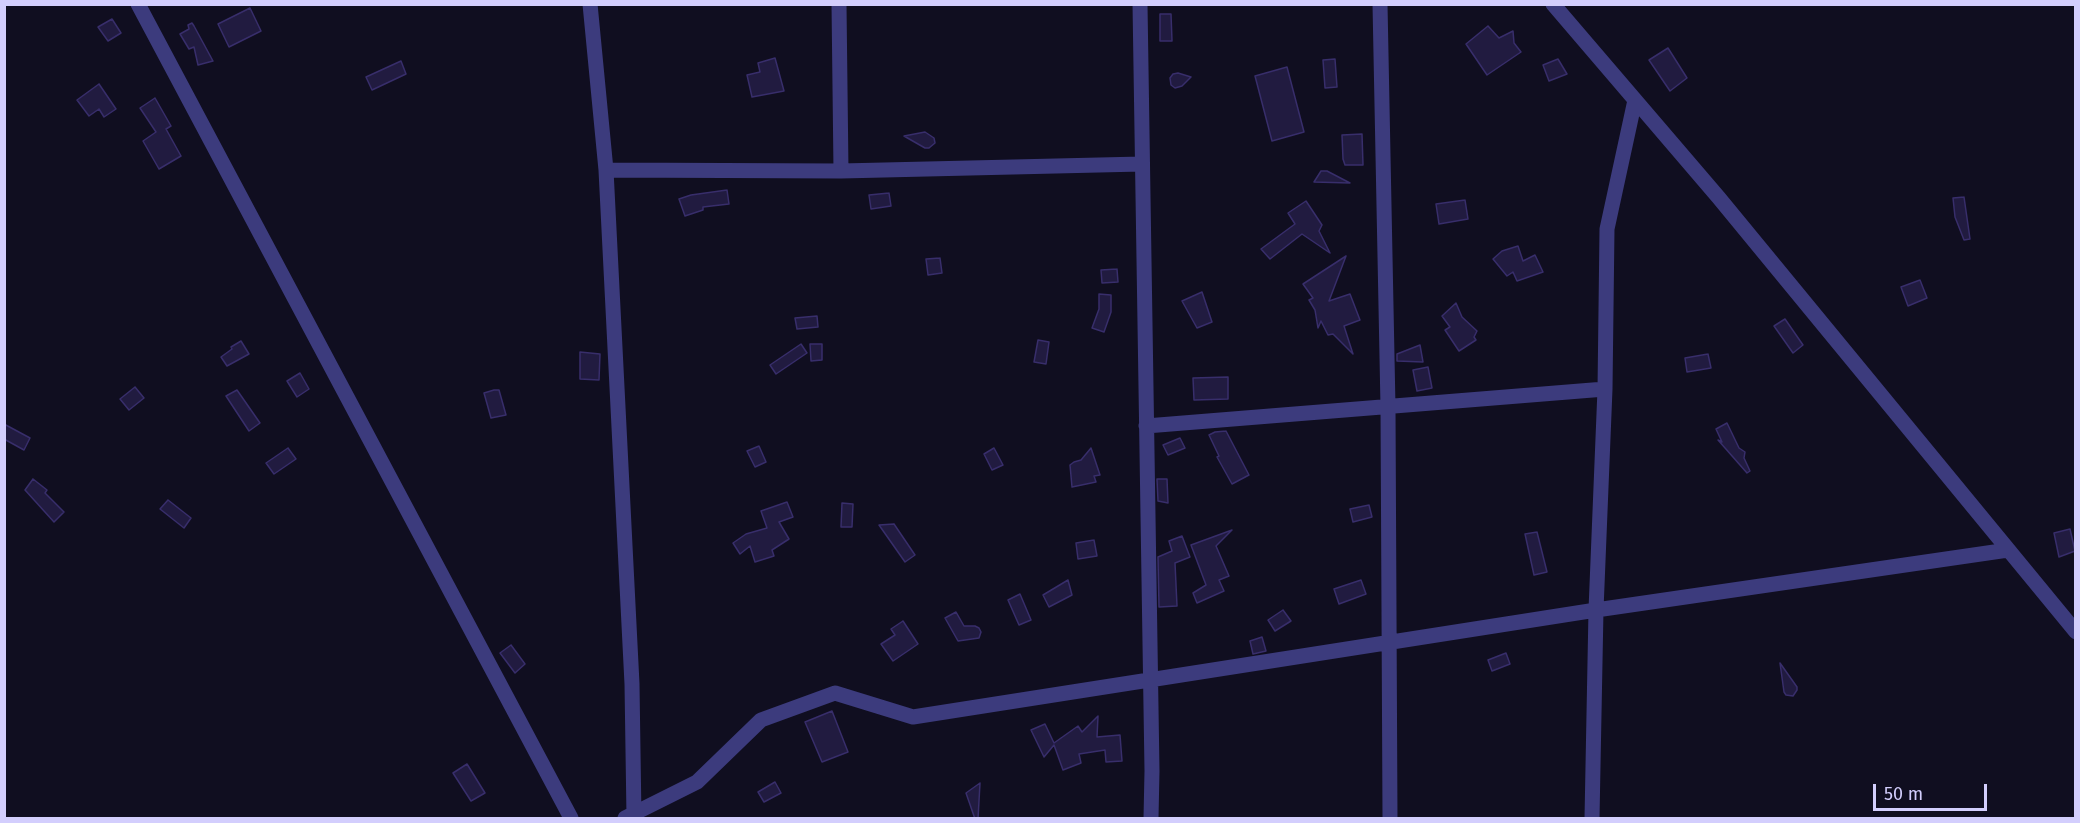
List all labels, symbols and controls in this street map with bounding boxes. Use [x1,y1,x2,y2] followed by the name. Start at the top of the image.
[1876,772,1990,810] scale bar
[1884,783,1923,805] text: 50 m

